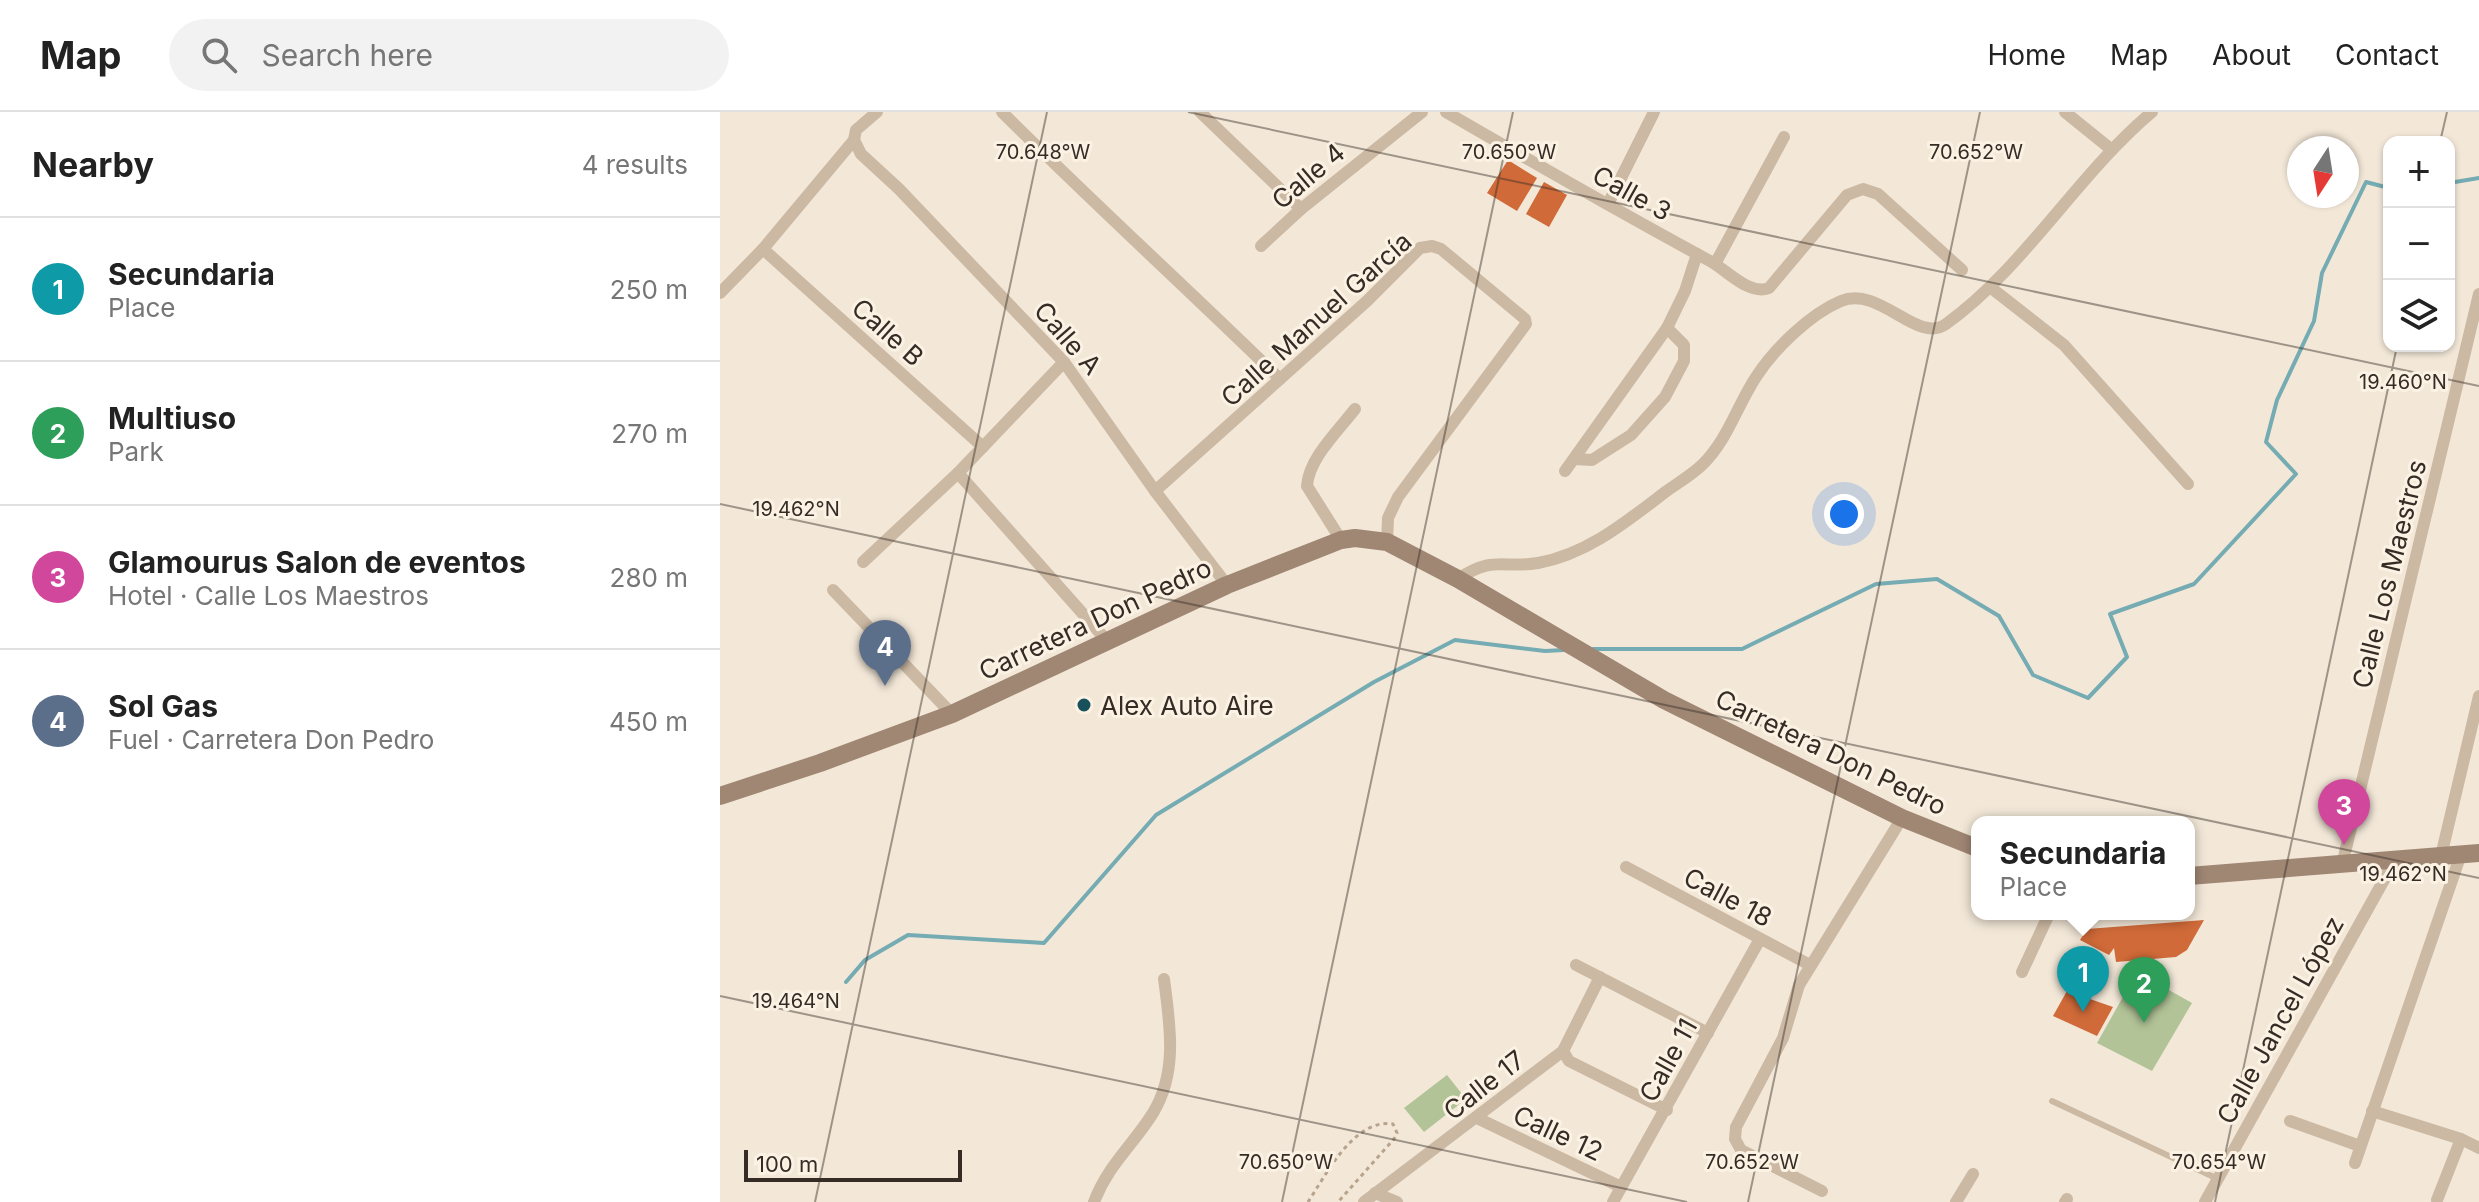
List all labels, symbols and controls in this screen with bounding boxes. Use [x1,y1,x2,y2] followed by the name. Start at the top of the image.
[169,19,729,91] search box
[40,32,121,78] text: Map
[197,33,241,77] icon: search
[261,37,433,73] text: Search here
[1987,38,2066,72] text: Home
[2110,38,2168,72] text: Map
[2212,38,2291,72] text: About
[2335,38,2439,72] text: Contact
[2287,136,2359,208] north arrow
[2383,136,2455,352] map controls
[2383,136,2455,208] button: +
[1265,137,1351,215] street label: Calle 4
[996,140,1091,164] text: 70.648°W
[1462,140,1556,164] text: 70.650°W
[1929,140,2023,164] text: 70.652°W
[32,144,154,185] text: Nearby
[582,149,688,180] text: 4 results
[1587,159,1677,227] street label: Calle 3
[2383,208,2455,280] button: −
[1214,225,1418,413] street label: Calle Manuel García
[108,256,275,292] text: Secundaria
[52,274,64,305] text: 1
[610,274,688,305] text: 250 m
[2383,280,2455,352] button: layers
[108,292,176,323] text: Place
[846,292,930,372] street label: Calle B
[1028,295,1108,381] street label: Calle A
[2359,370,2447,394] text: 19.460°N
[108,400,236,436] text: Multiuso
[50,418,66,449] text: 2
[611,418,688,449] text: 270 m
[108,436,164,467] text: Park
[2346,457,2432,691] street label: Calle Los Maestros
[1824,494,1864,534] your location
[752,497,840,521] text: 19.462°N
[108,544,526,580] text: Glamourus Salon de eventos
[974,552,1216,686] street label: Carretera Don Pedro
[50,562,66,593] text: 3
[610,562,688,593] text: 280 m
[108,580,429,611] text: Hotel · Calle Los Maestros
[859,620,911,686] pin: 4
[1711,683,1951,821] street label: Carretera Don Pedro
[108,688,218,724] text: Sol Gas
[1100,690,1274,721] place label: Alex Auto Aire
[1075,696,1093,714] marker: Alex Auto Aire
[49,706,67,737] text: 4
[609,706,688,737] text: 450 m
[108,724,434,755] text: Fuel · Carretera Don Pedro
[2318,779,2370,845] pin: 3
[1971,816,2195,920] popup
[2000,835,2166,871] text: Secundaria
[1679,861,1777,933] street label: Calle 18
[2359,862,2447,886] text: 19.462°N
[2000,871,2067,902] text: Place
[2210,911,2350,1129] street label: Calle Jancel López
[2057,946,2109,1012] pin: 1
[2118,957,2170,1023] pin: 2
[752,989,840,1013] text: 19.464°N
[1633,1013,1703,1107] street label: Calle 11
[1437,1044,1531,1126] street label: Calle 17
[1508,1099,1608,1167] street label: Calle 12
[744,1146,962,1182] scale bar
[1239,1150,1333,1174] text: 70.650°W
[1705,1150,1799,1174] text: 70.652°W
[2172,1150,2266,1174] text: 70.654°W
[756,1151,818,1177] text: 100 m

